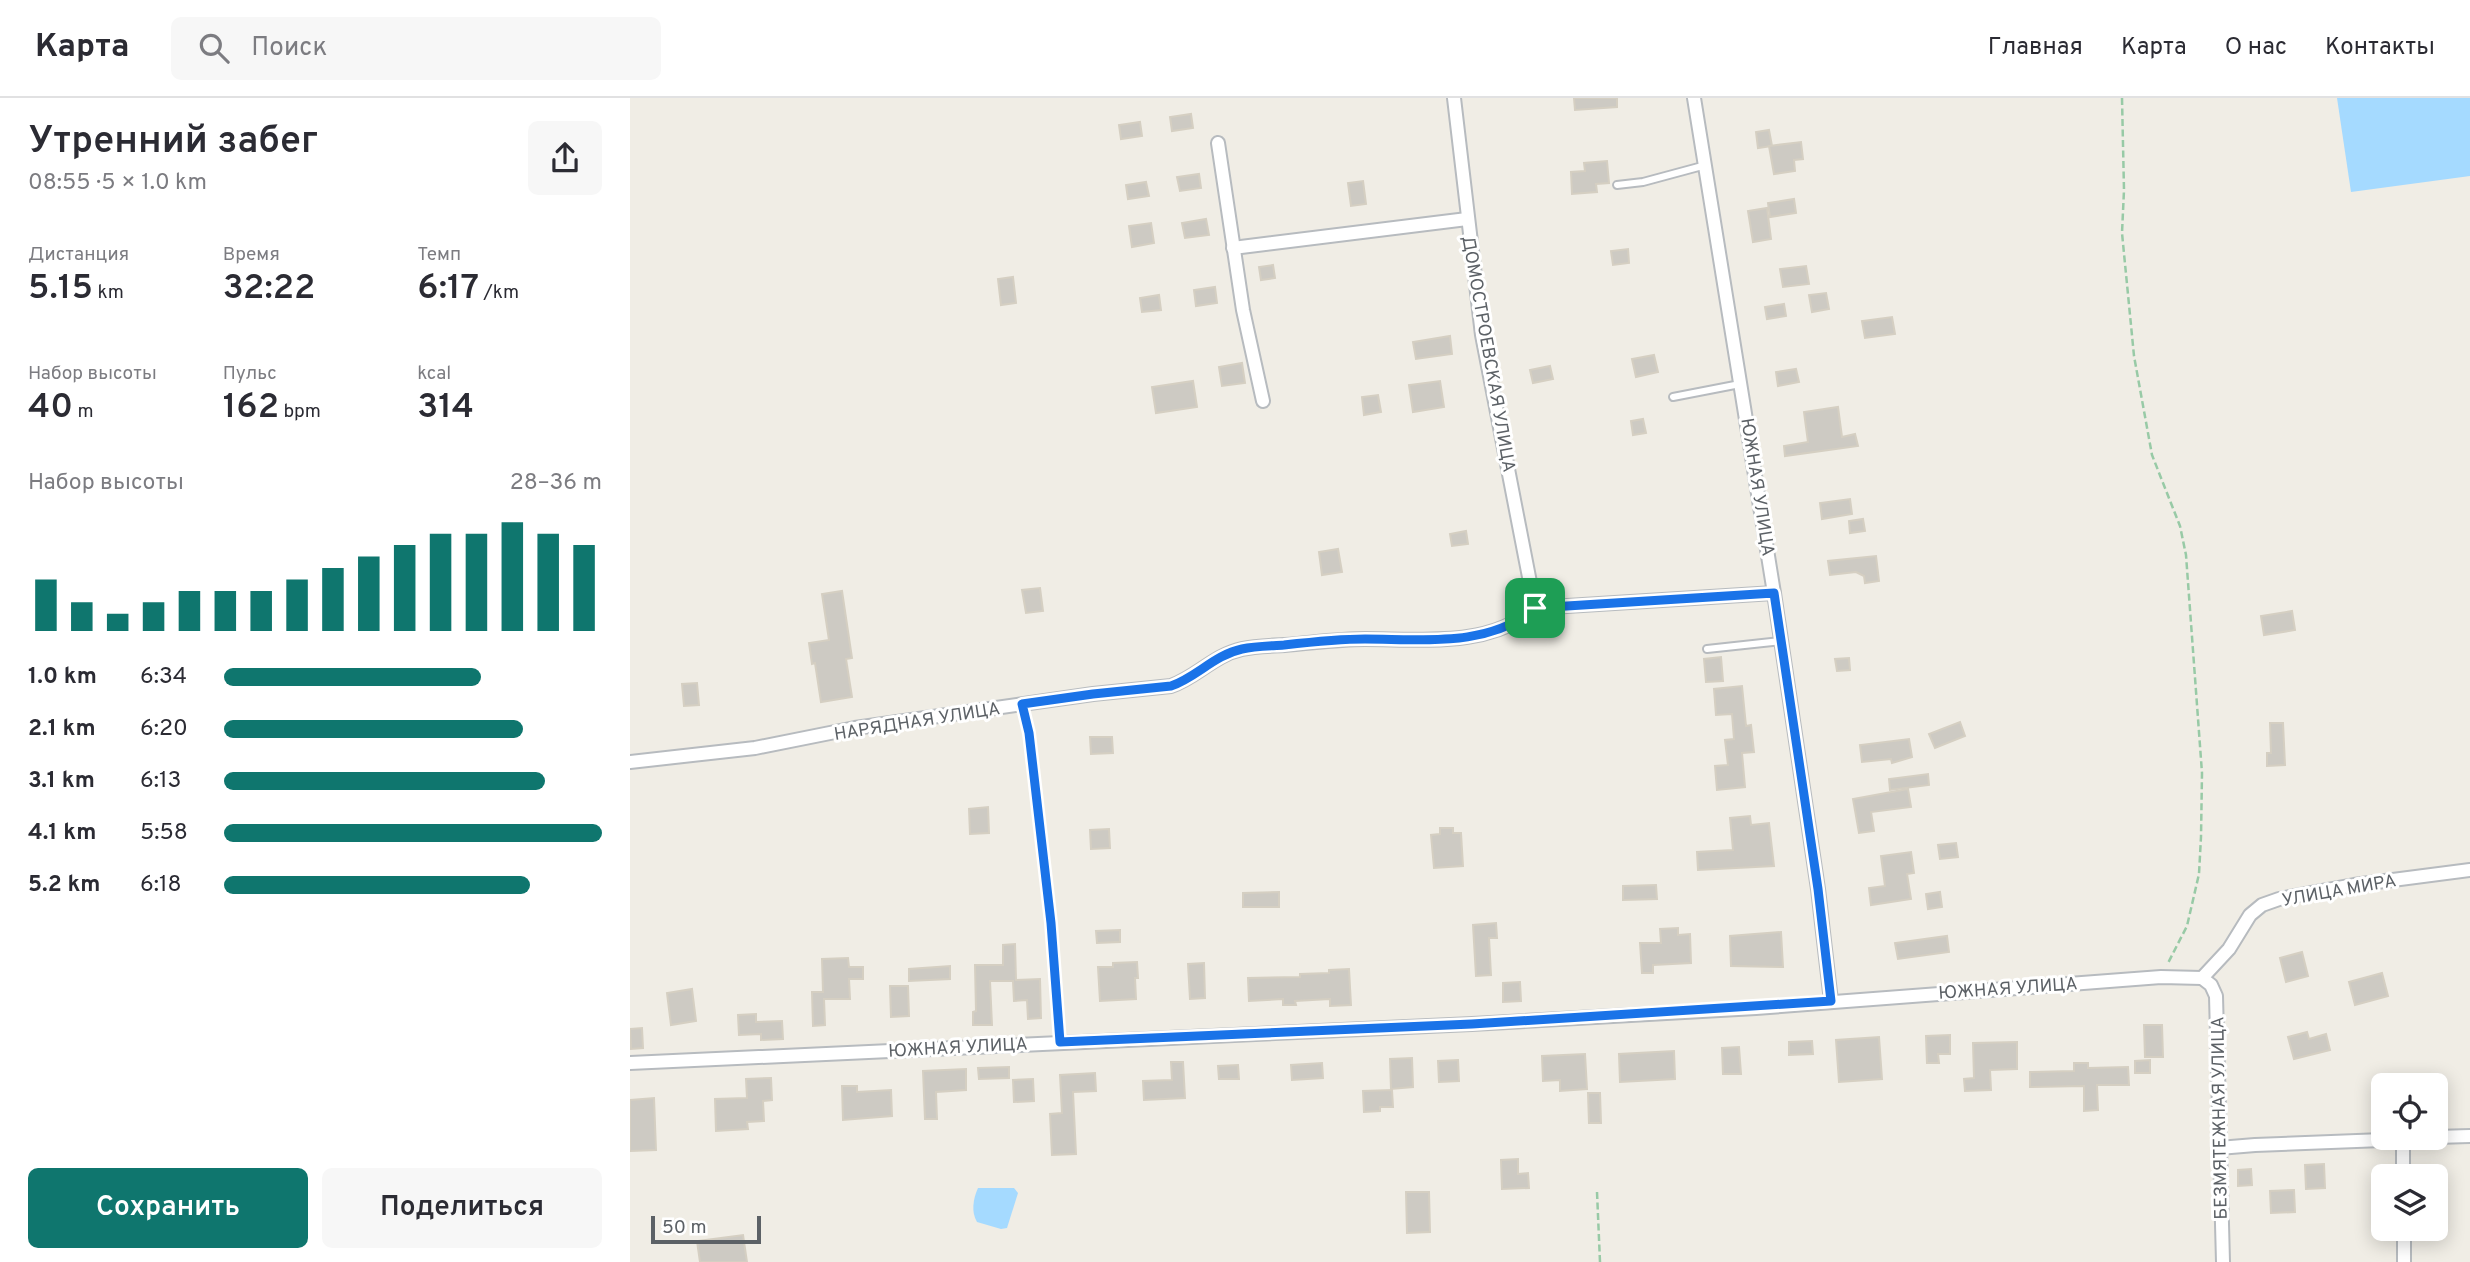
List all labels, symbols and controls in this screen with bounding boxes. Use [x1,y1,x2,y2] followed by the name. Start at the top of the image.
[171,17,661,80] search box
[35,27,129,69] text: Карта
[195,29,233,67] icon: search
[251,32,327,65] text: Поиск
[1988,33,2083,63] text: Главная
[2121,33,2187,63] text: Карта
[2225,33,2287,63] text: О нас
[2325,33,2435,63] text: Контакты
[28,118,318,167] text: Утренний забег
[528,121,602,195] button: share
[28,169,207,198] text: 08:55 · 5 × 1.0 km
[1455,234,1520,474] street label: ДОМОСТРОЕВСКАЯ УЛИЦА
[28,243,129,267] text: Дистанция
[223,243,280,267] text: Время
[417,243,461,267] text: Темп
[28,267,93,311] text: 5.15
[223,267,315,311] text: 32:22
[417,267,479,311] text: 6:17
[93,281,124,305] text: km
[479,281,519,305] text: /km
[28,362,157,386] text: Набор высоты
[223,362,277,386] text: Пульс
[417,362,451,386] text: kcal
[28,386,73,430] text: 40
[223,386,279,430] text: 162
[417,386,474,430] text: 314
[73,400,94,424] text: m
[279,400,321,424] text: bpm
[1734,416,1779,558] street label: ЮЖНАЯ УЛИЦА
[28,469,184,498] text: Набор высоты
[510,469,602,498] text: 28–36 m
[1505,578,1565,638] pin
[1516,589,1554,627] icon: arrive
[28,663,97,692] text: 1.0 km
[140,663,187,692] text: 6:34
[832,698,1002,747] street label: НАРЯДНАЯ УЛИЦА
[28,715,96,744] text: 2.1 km
[140,715,188,744] text: 6:20
[28,767,95,796] text: 3.1 km
[140,767,181,796] text: 6:13
[28,819,96,848] text: 4.1 km
[140,819,188,848] text: 5:58
[2280,870,2398,913] street label: УЛИЦА МИРА
[28,871,101,900] text: 5.2 km
[140,871,182,900] text: 6:18
[1938,973,2079,1006] street label: ЮЖНАЯ УЛИЦА
[2207,1016,2234,1220] street label: БЕЗМЯТЕЖНАЯ УЛИЦА
[888,1033,1028,1064] street label: ЮЖНАЯ УЛИЦА
[2371,1073,2448,1241] map controls
[2371,1073,2448,1150] button: locate
[2371,1164,2448,1241] button: layers
[28,1168,308,1248] button: Сохранить
[322,1168,602,1248] button: Поделиться
[651,1213,761,1245] scale bar
[662,1216,707,1240] text: 50 m

